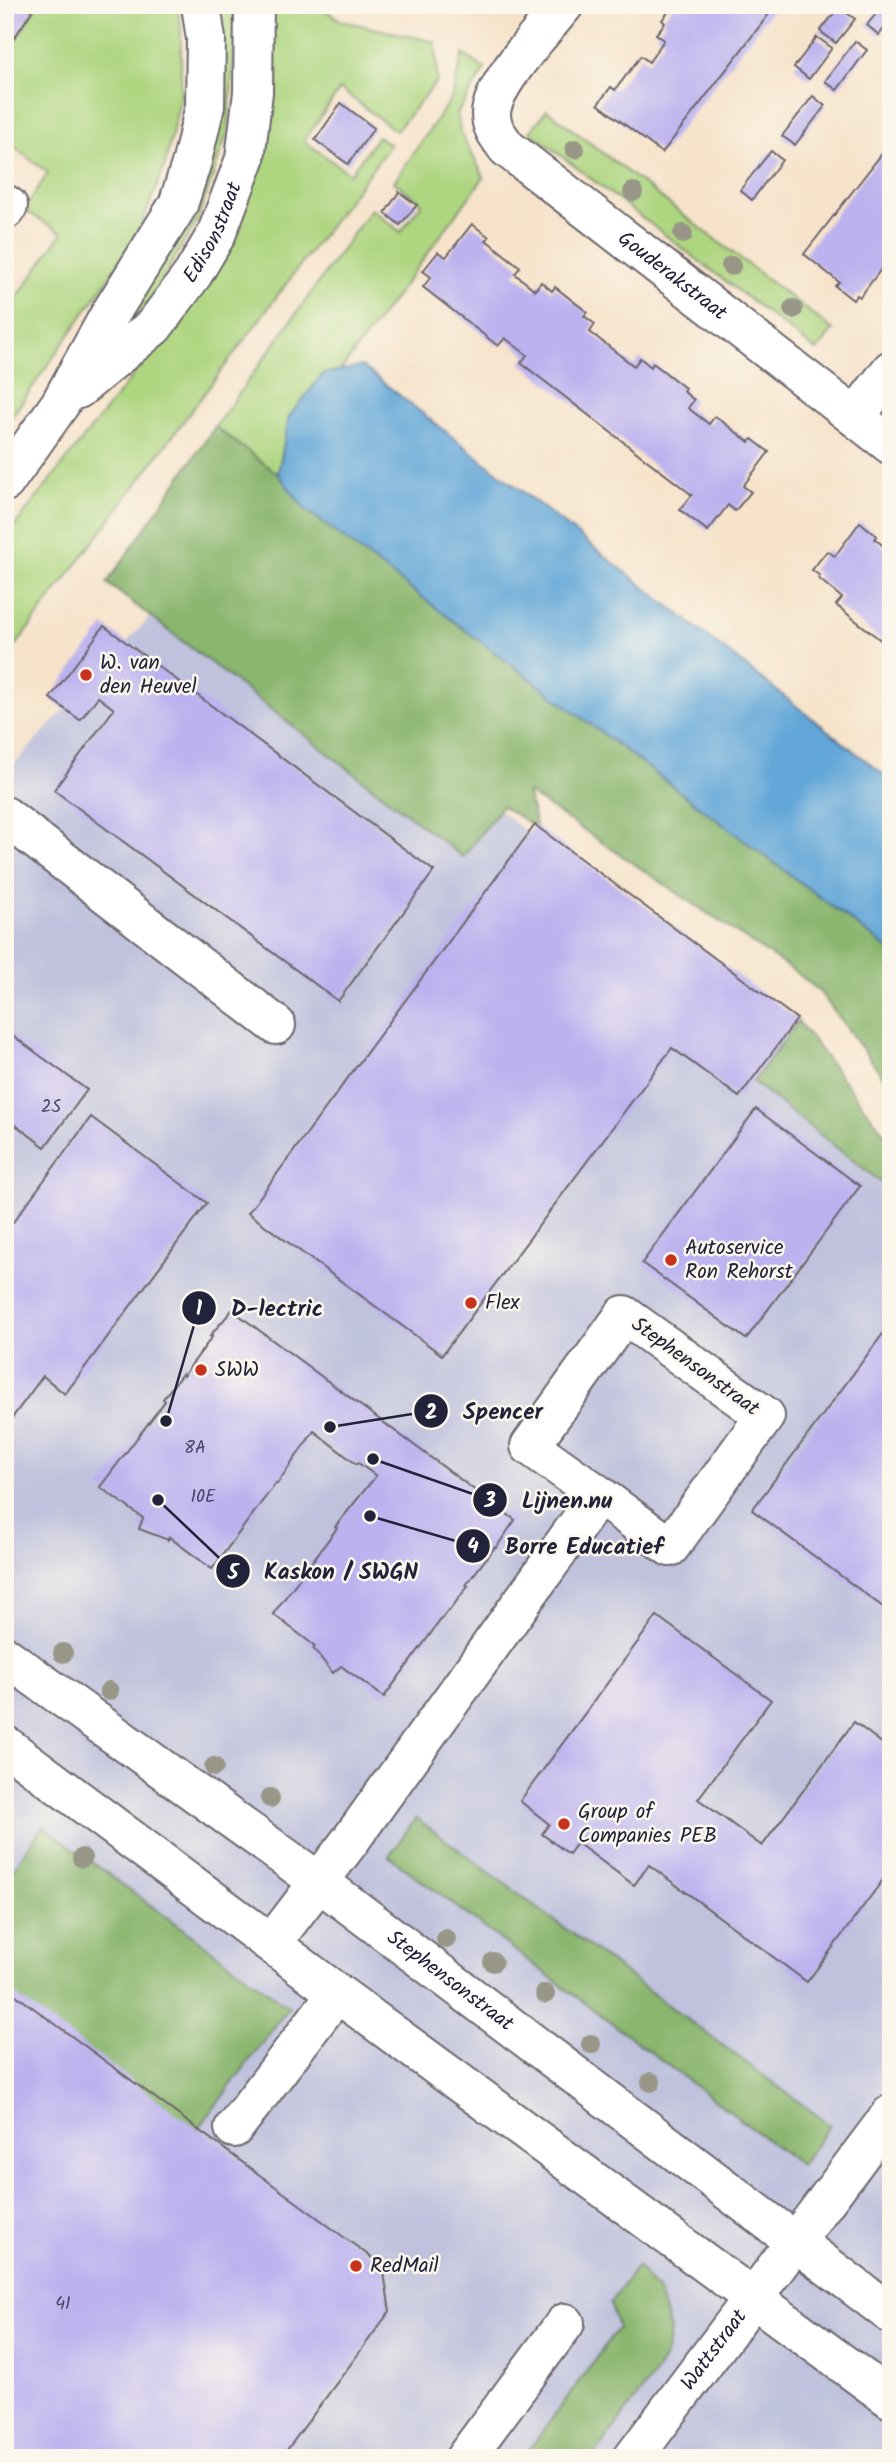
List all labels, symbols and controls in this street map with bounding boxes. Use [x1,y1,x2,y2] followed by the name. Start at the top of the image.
[175,176,252,291] street label: Edisonstraat
[610,223,735,330] street label: Gouderakstraat
[100,647,197,704] place label: W. van den Heuvel
[78,667,94,683] marker: W. van den Heuvel
[41,1093,61,1122] house number: 2S
[685,1232,794,1289] place label: Autoservice Ron Rehorst
[663,1252,679,1268] marker: Autoservice Ron Rehorst
[182,1286,337,1330] callout: D-lectric
[485,1287,521,1320] place label: Flex
[231,1292,323,1328] text: D-lectric
[196,1293,203,1326] text: 1
[463,1295,479,1311] marker: Flex
[624,1309,767,1426] street label: Stephensonstraat
[215,1354,259,1387] place label: SWW
[193,1362,209,1378] marker: SWW
[414,1389,557,1433] callout: Spencer
[463,1395,545,1431] text: Spencer
[425,1397,437,1430] text: 2
[184,1434,206,1463] house number: 8A
[473,1478,626,1522] callout: Lijnen.nu
[190,1483,216,1512] house number: 10E
[522,1484,613,1520] text: Lijnen.nu
[483,1485,496,1518] text: 3
[456,1524,677,1568] callout: Borre Educatief
[505,1530,665,1566] text: Borre Educatief
[467,1531,479,1564] text: 4
[215,1549,432,1593] callout: Kaskon / SWGN
[264,1555,419,1591] text: Kaskon / SWGN
[227,1557,241,1590] text: 5
[578,1796,717,1853] place label: Group of Companies PEB
[556,1816,572,1832] marker: Group of Companies PEB
[379,1922,521,2040] street label: Stephensonstraat
[370,2250,439,2283] place label: RedMail
[348,2258,364,2274] marker: RedMail
[55,2290,71,2319] house number: 41
[672,2302,756,2398] street label: Wattstraat

